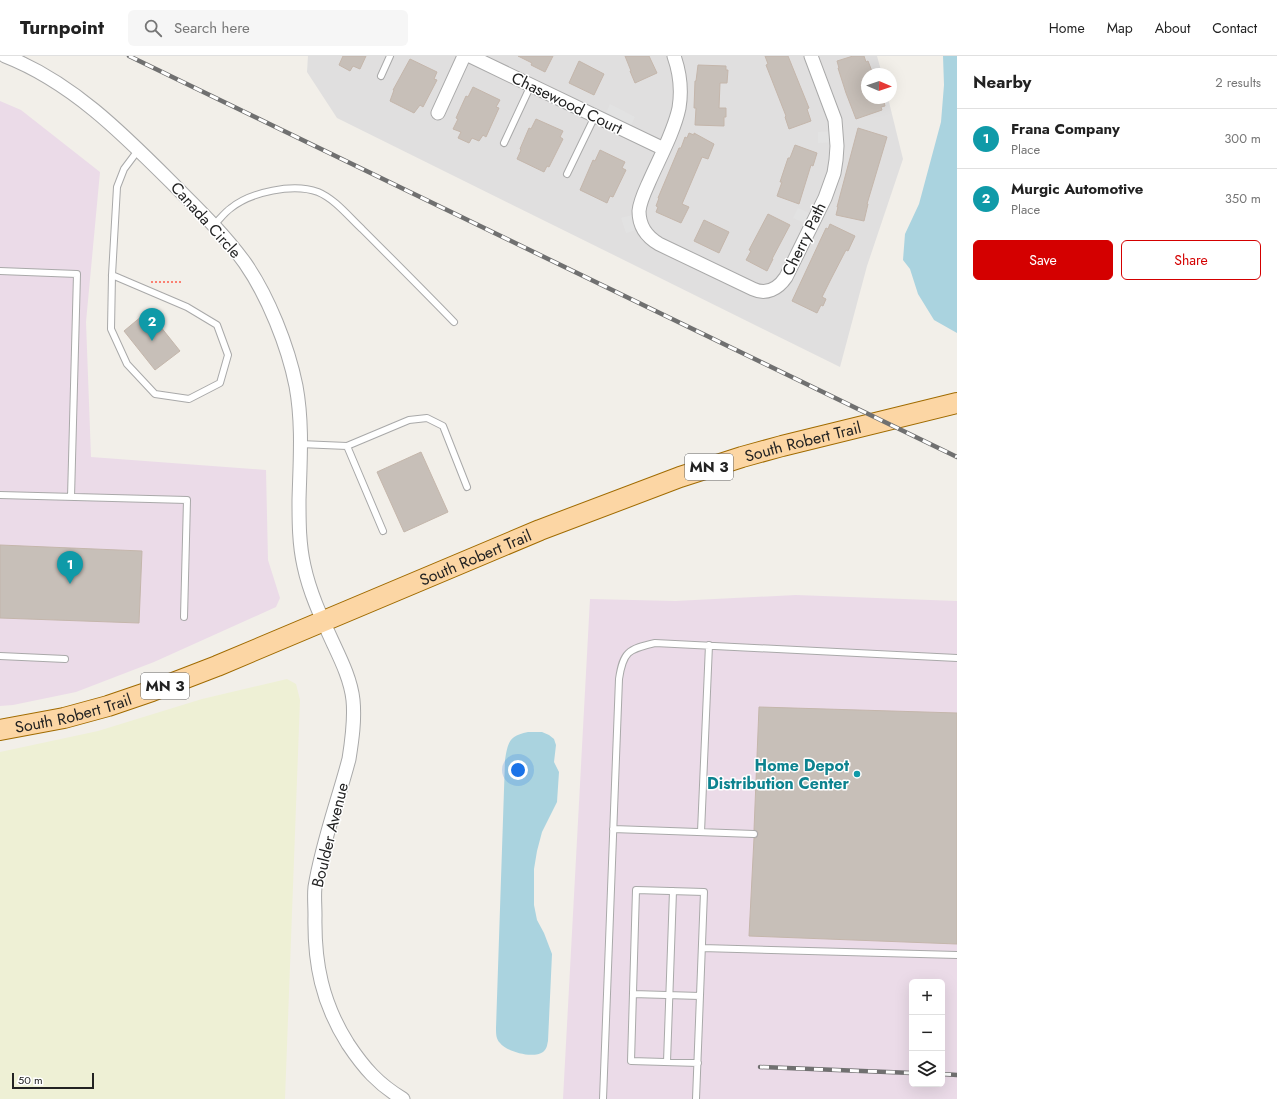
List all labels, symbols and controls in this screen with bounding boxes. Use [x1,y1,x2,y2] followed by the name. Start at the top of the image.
[128,10,408,46] search box
[20,14,104,41] text: Turnpoint
[142,17,164,39] icon: search
[174,17,250,39] text: Search here
[1049,18,1085,38] text: Home
[1107,18,1133,38] text: Map
[1155,18,1190,38] text: About
[1212,18,1257,38] text: Contact
[508,66,627,140] street label: Chasewood Court
[861,68,897,104] north arrow
[973,70,1031,94] text: Nearby
[1215,73,1261,92] text: 2 results
[1011,118,1120,140] text: Frana Company
[983,129,989,148] text: 1
[1224,129,1261,148] text: 300 m
[1011,140,1040,159] text: Place
[165,177,247,263] street label: Canada Circle
[1011,178,1143,200] text: Murgic Automotive
[982,189,990,208] text: 2
[1225,189,1261,208] text: 350 m
[776,198,832,280] street label: Cherry Path
[1011,200,1040,219] text: Place
[973,240,1113,280] button: Save
[1121,240,1261,280] button: Share
[139,308,165,341] pin: 2
[742,415,864,467] street label: South Robert Trail
[685,454,733,480] road number: MN 3
[416,524,535,591] street label: South Robert Trail
[57,551,83,584] pin: 1
[141,673,189,699] road number: MN 3
[13,687,134,738] street label: South Robert Trail
[707,754,850,795] place label: Home Depot Distribution Center
[508,760,528,780] your location
[852,769,862,779] marker: Home Depot Distribution Center
[306,780,354,890] street label: Boulder Avenue
[909,979,945,1087] map controls
[909,979,945,1015] button: +
[909,1015,945,1051] button: −
[909,1051,945,1087] button: layers
[12,1071,94,1090] scale bar
[18,1072,43,1088] text: 50 m

